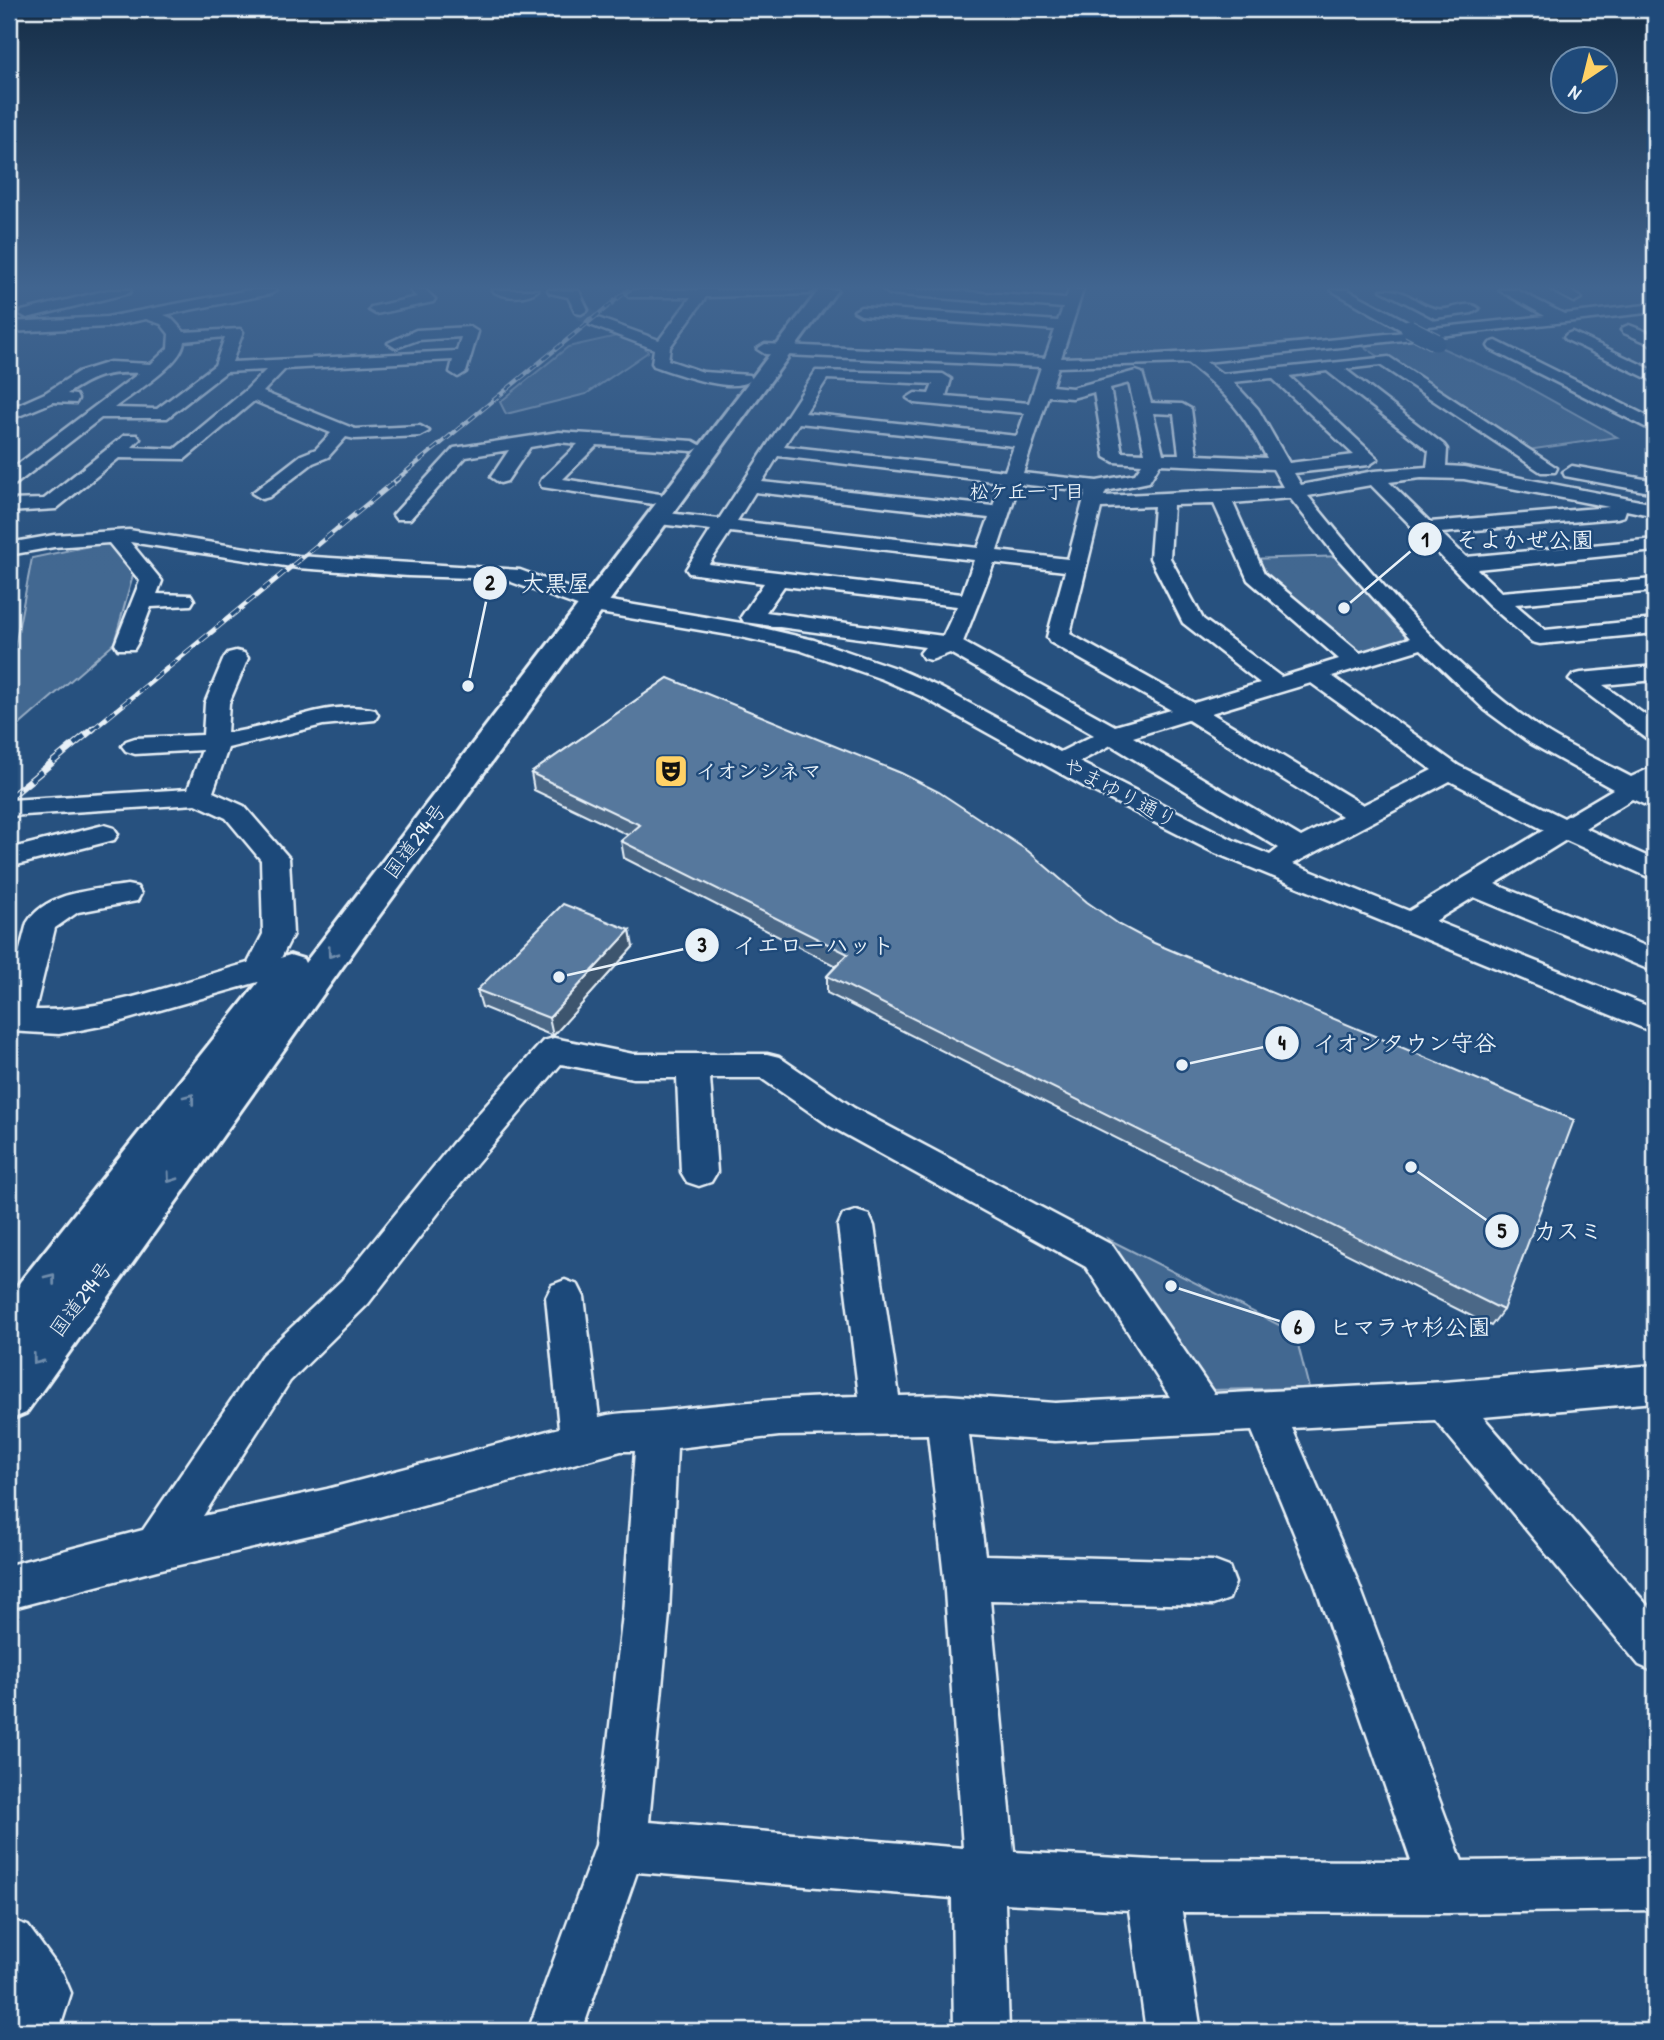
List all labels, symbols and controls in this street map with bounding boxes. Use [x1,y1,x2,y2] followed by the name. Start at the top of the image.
[1548,46,1618,116] north arrow
[1563,80,1586,107] text: N
[970,478,1084,504] district label: 松ケ丘一丁目
[1407,517,1608,561] callout: そよかぜ公園
[1456,524,1594,555] text: そよかぜ公園
[1421,525,1429,554] text: 1
[473,561,605,605] callout: 大黒屋
[522,567,591,598] text: 大黒屋
[485,568,495,597] text: 2
[1058,750,1183,835] street label: やまゆり通り
[652,752,690,790] theatre icon: イオンシネマ
[696,756,822,785] place label: イオンシネマ
[376,797,453,885] street label: 国道294号
[685,923,909,967] callout: イエローハット
[734,929,895,960] text: イエローハット
[697,930,707,959] text: 3
[328,945,340,958] one-way arrow
[1264,1021,1511,1065] callout: イオンタウン守谷
[1313,1027,1497,1058] text: イオンタウン守谷
[1278,1028,1286,1057] text: 4
[181,1093,194,1106] one-way arrow
[166,1170,179,1182] one-way arrow
[1485,1209,1617,1253] callout: カスミ
[1534,1215,1602,1246] text: カスミ
[1498,1216,1507,1245] text: 5
[42,1255,119,1343] street label: 国道294号
[42,1273,55,1285] one-way arrow
[1281,1305,1505,1349] callout: ヒマラヤ杉公園
[1330,1311,1491,1342] text: ヒマラヤ杉公園
[1294,1312,1303,1341] text: 6
[32,1352,45,1364] one-way arrow

